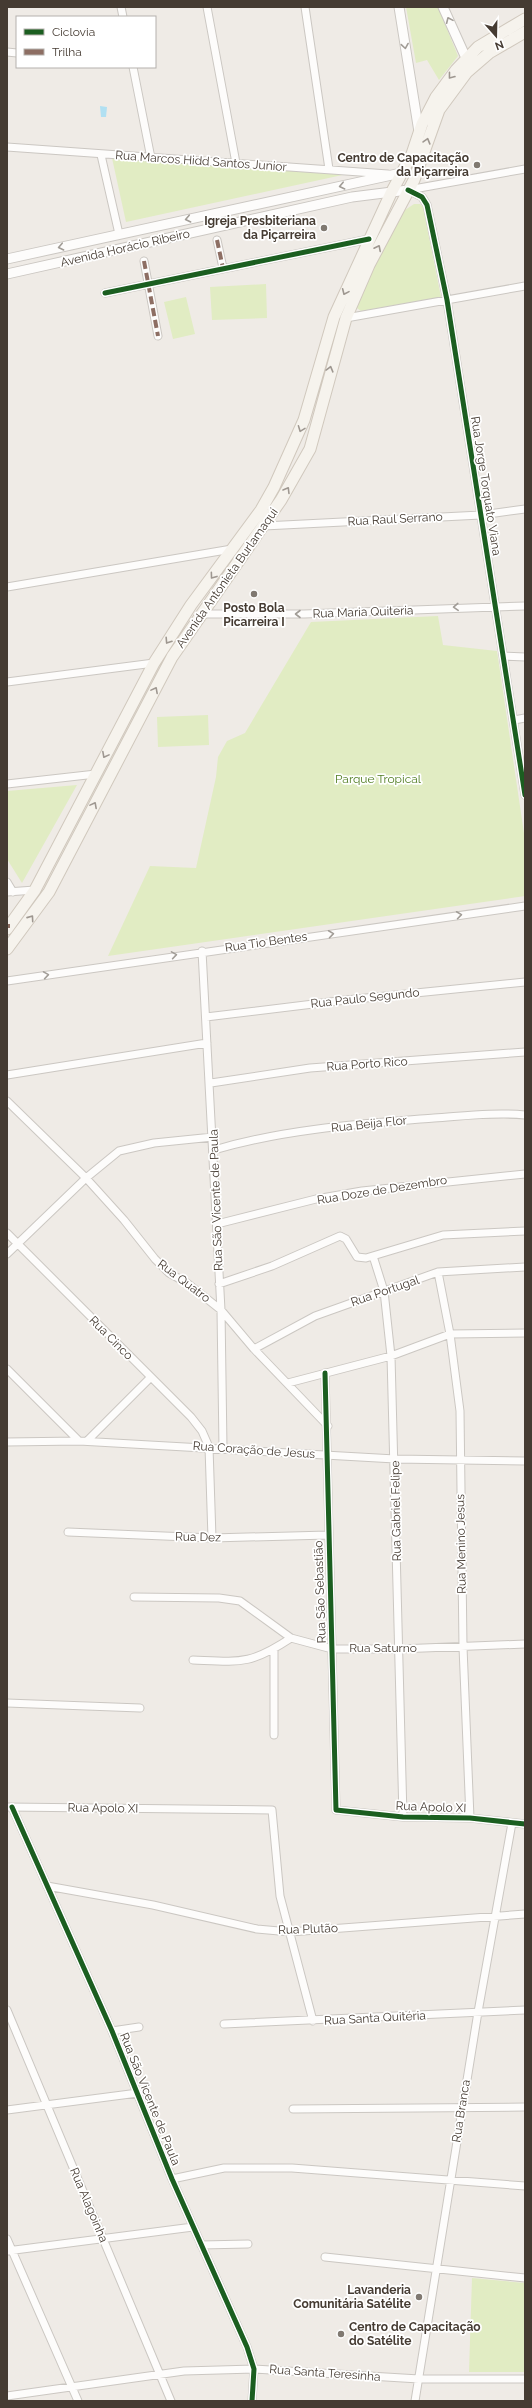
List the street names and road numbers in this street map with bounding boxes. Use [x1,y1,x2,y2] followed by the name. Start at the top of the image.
[115,148,288,174] street label: Rua Marcos Hidd Santos Junior
[59,226,191,270] street label: Avenida Horácio Ribeiro
[468,415,504,557] street label: Rua Jorge Torquato Viana
[173,505,281,651] street label: Avenida Antonieta Burlamaqui
[347,510,443,528] street label: Rua Raul Serrano
[312,603,414,621] street label: Rua Maria Quiteria
[224,929,308,955] street label: Rua Tio Bentes
[310,985,420,1011] street label: Rua Paulo Segundo
[326,1054,408,1074] street label: Rua Porto Rico
[330,1113,408,1135] street label: Rua Beija Flor
[207,1129,225,1271] street label: Rua São Vicente de Paula
[316,1173,448,1207] street label: Rua Doze de Dezembro
[155,1257,213,1305] street label: Rua Quatro
[349,1272,422,1309] street label: Rua Portugal
[86,1313,136,1363] street label: Rua Cinco
[192,1439,316,1461] street label: Rua Coração de Jesus
[388,1460,404,1562] street label: Rua Gabriel Felipe
[453,1494,469,1594] street label: Rua Menino Jesus
[175,1530,221,1544] street label: Rua Dez
[311,1540,329,1644] street label: Rua São Sebastião
[349,1641,417,1655] street label: Rua Saturno
[395,1799,467,1815] street label: Rua Apolo XI
[68,1800,138,1816] street label: Rua Apolo XI
[278,1921,338,1937] street label: Rua Plutão
[324,2008,426,2028] street label: Rua Santa Quitéria
[117,2031,183,2167] street label: Rua São Vicente de Paula
[449,2079,473,2143] street label: Rua Branca
[67,2166,111,2244] street label: Rua Alagoinha
[269,2362,381,2384] street label: Rua Santa Teresinha

